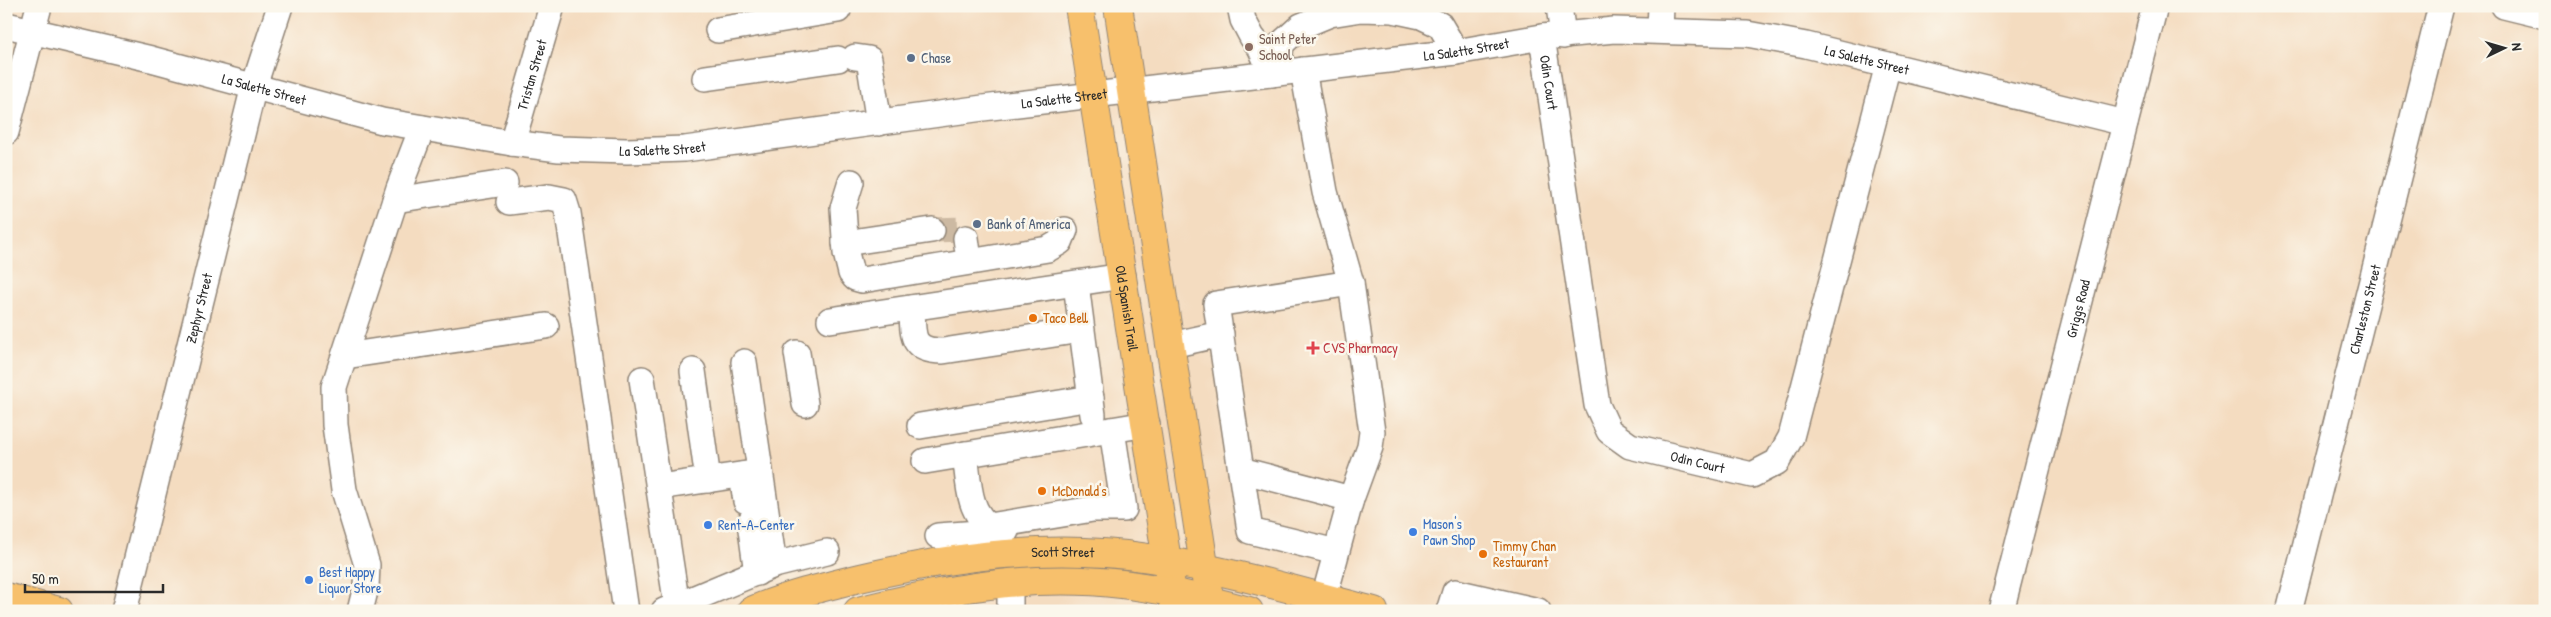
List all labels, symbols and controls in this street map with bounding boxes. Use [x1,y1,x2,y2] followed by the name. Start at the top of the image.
[2478,22,2528,72] north arrow
[1259,29,1317,64] place label: Saint Peter School
[1422,33,1511,65] street label: La Salette Street
[512,37,551,112] street label: Tristan Street
[1823,40,1911,79] street label: La Salette Street
[1243,41,1255,53] marker: Saint Peter School
[2508,42,2527,52] text: N
[921,48,951,67] place label: Chase
[905,52,917,64] marker: Chase
[1536,54,1563,111] street label: Odin Court
[220,69,309,109] street label: La Salette Street
[1020,83,1108,112] street label: La Salette Street
[619,136,707,160] street label: La Salette Street
[987,214,1071,233] place label: Bank of America
[971,218,983,230] marker: Bank of America
[2344,262,2385,356] street label: Charleston Street
[1111,264,1144,353] street label: Old Spanish Trail
[181,271,216,345] street label: Zephyr Street
[2061,277,2094,340] street label: Griggs Road
[1043,308,1089,327] place label: Taco Bell
[1027,312,1039,324] marker: Taco Bell
[1323,338,1398,358] place label: CVS Pharmacy
[1307,342,1319,354] marker: CVS Pharmacy
[1669,446,1727,477] street label: Odin Court
[1052,481,1107,500] place label: McDonald's
[1036,485,1048,497] marker: McDonald's
[1423,514,1475,550] place label: Mason's Pawn Shop
[718,515,795,534] place label: Rent-A-Center
[702,519,714,531] marker: Rent-A-Center
[1407,526,1419,538] marker: Mason's Pawn Shop
[1493,536,1556,571] place label: Timmy Chan Restaurant
[1031,542,1095,561] street label: Scott Street
[1477,548,1489,560] marker: Timmy Chan Restaurant
[25,562,162,594] scale bar
[319,562,382,598] place label: Best Happy Liquor Store
[32,568,59,589] text: 50 m
[303,574,315,586] marker: Best Happy Liquor Store

